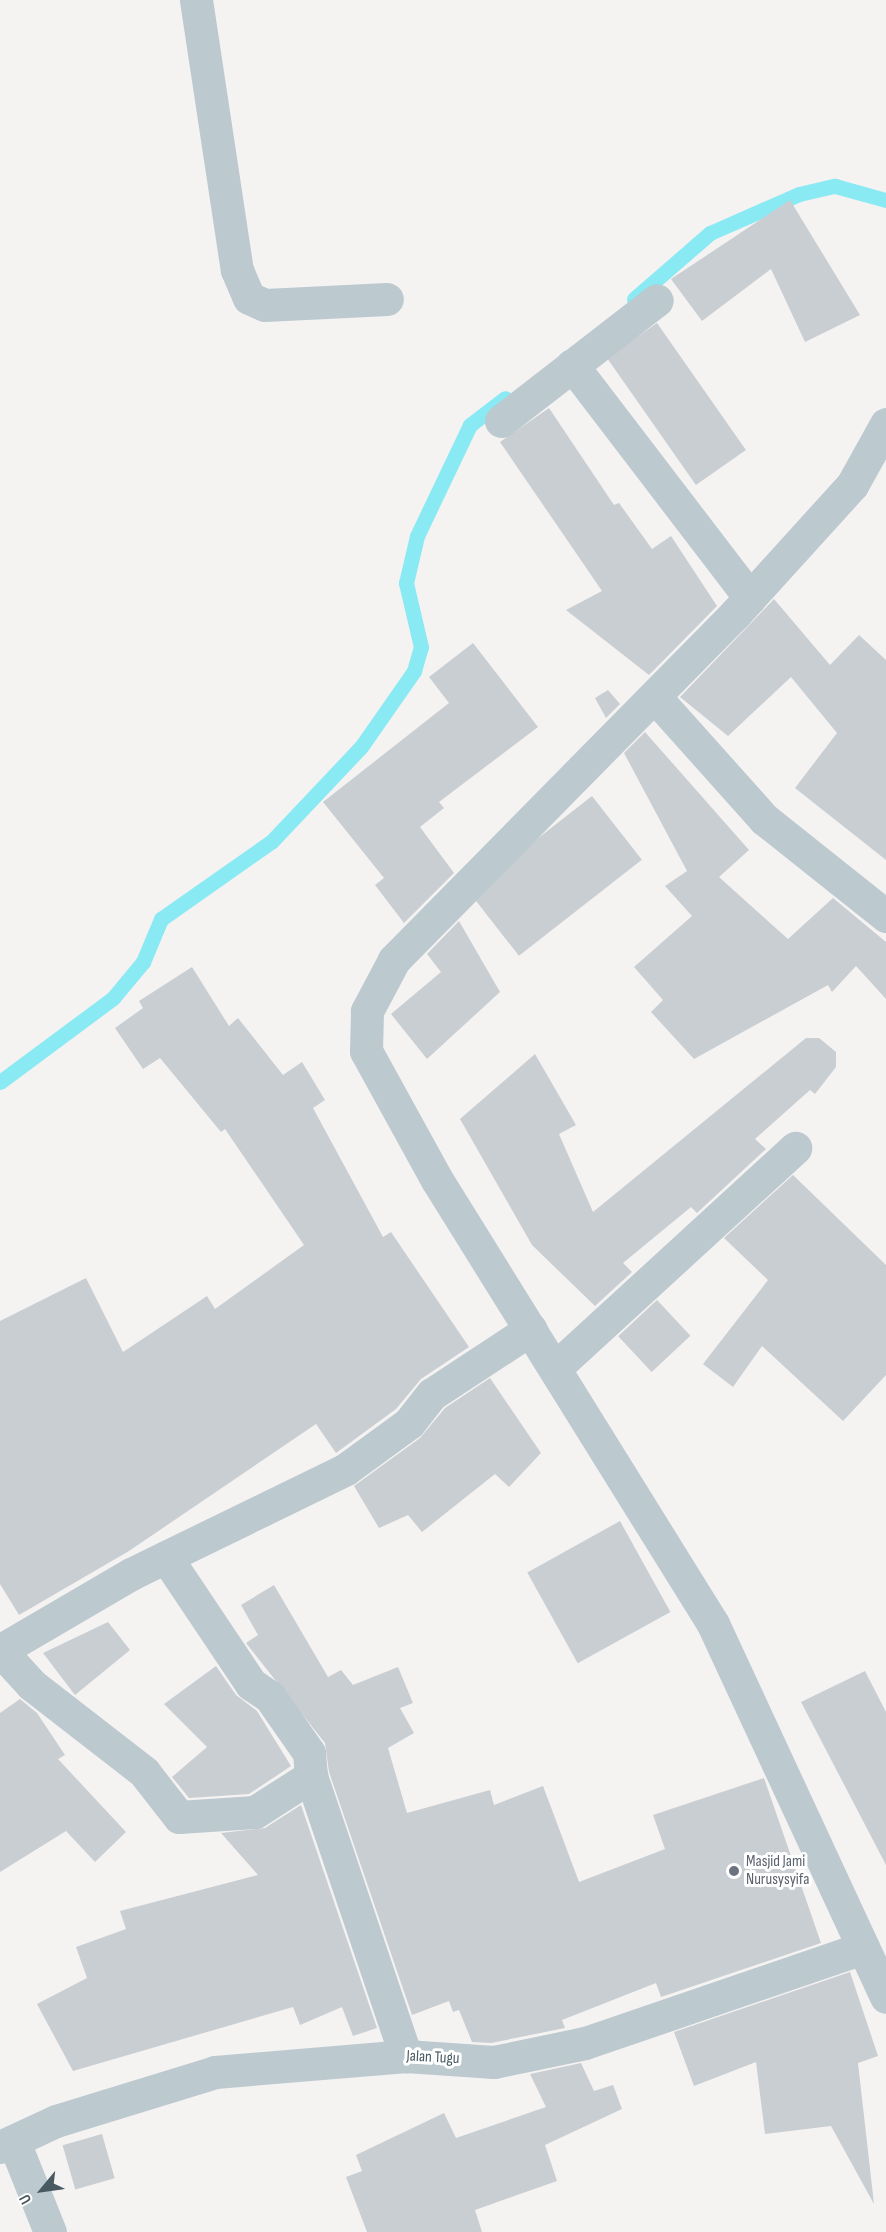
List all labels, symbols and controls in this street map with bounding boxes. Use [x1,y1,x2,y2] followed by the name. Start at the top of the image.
[746,1852,809,1890] place label: Masjid Jami Nurusysyifa
[727,1864,741,1878] marker: Masjid Jami Nurusysyifa
[406,2047,460,2069] street label: Jalan Tugu
[12,2160,72,2220] north arrow
[15,2191,36,2207] text: U

